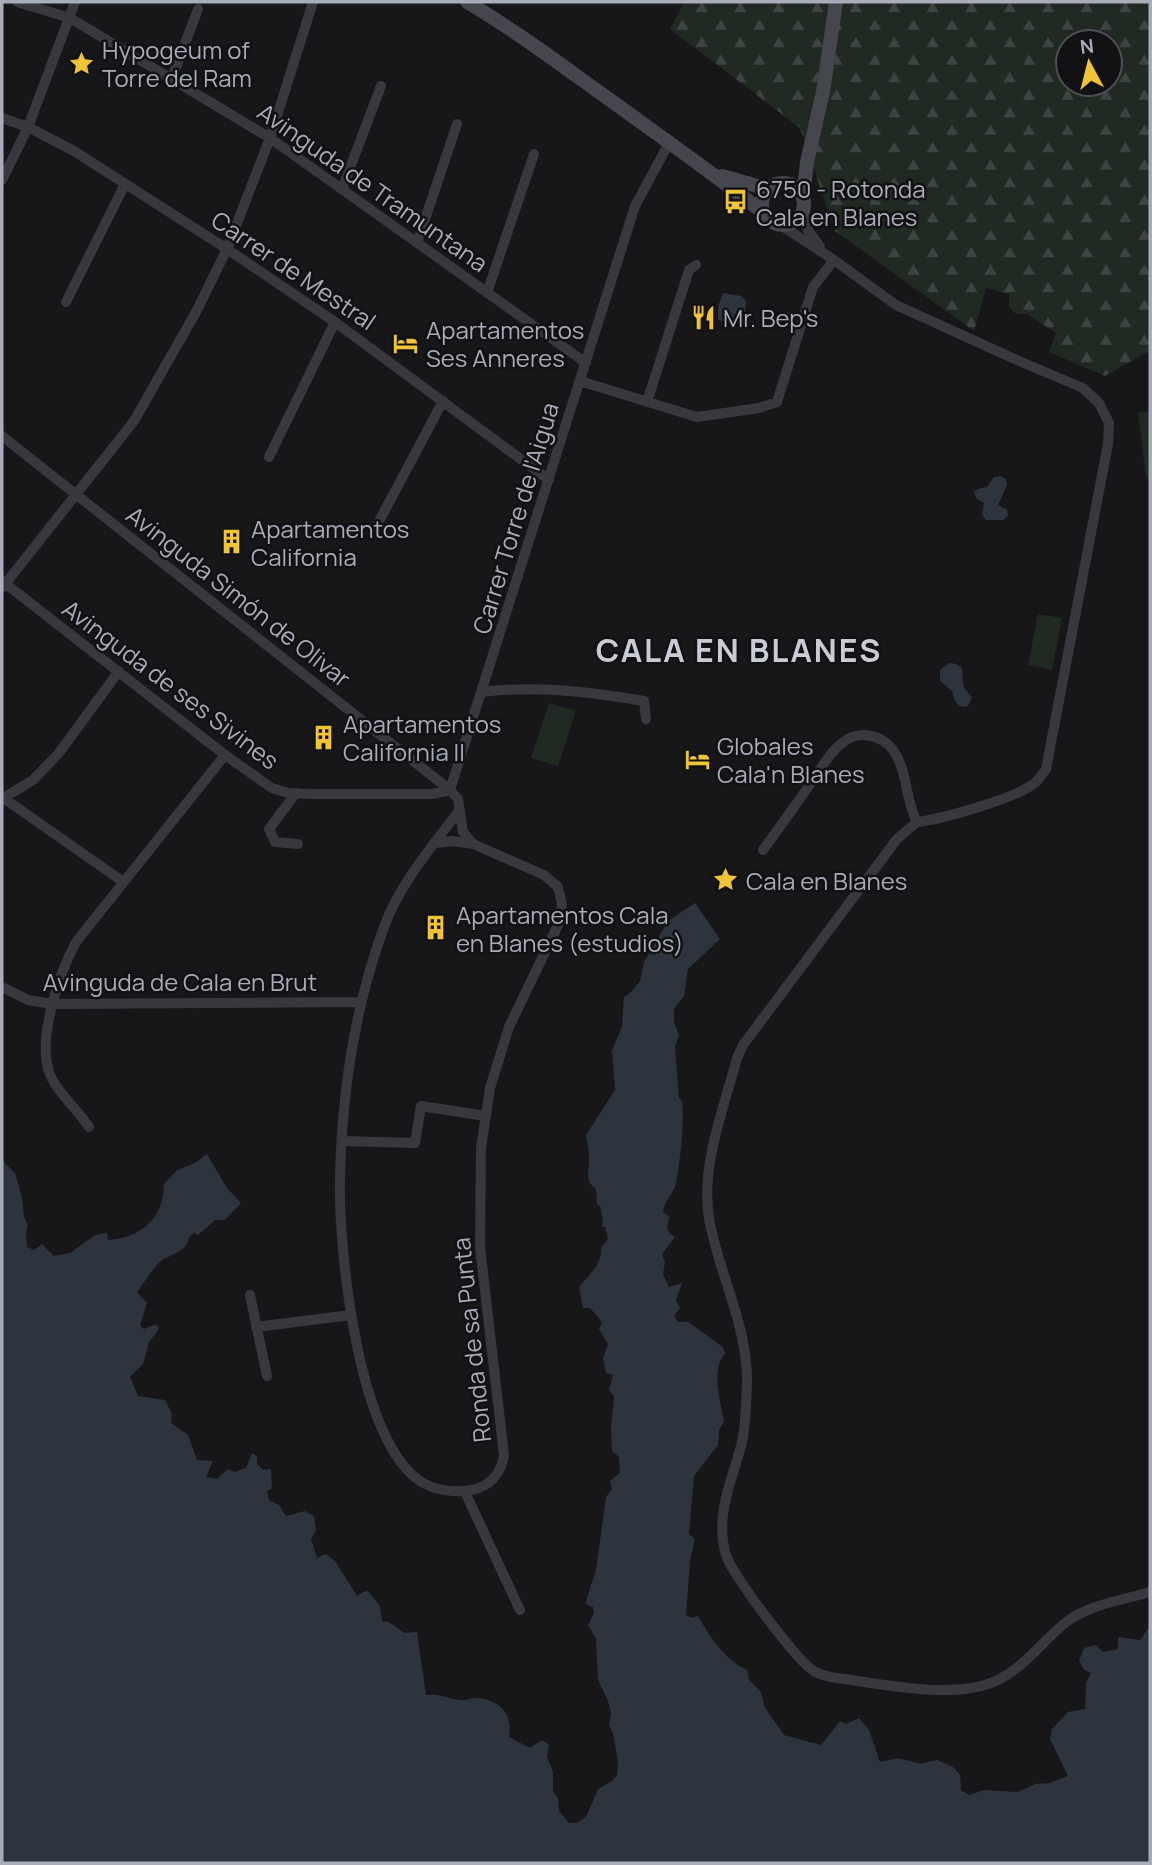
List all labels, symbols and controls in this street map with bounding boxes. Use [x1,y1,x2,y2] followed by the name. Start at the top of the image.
[1054,28,1124,98] north arrow
[1079,32,1095,60] text: N
[102,33,252,94] place label: Hypogeum of Torre del Ram
[68,49,96,77] place icon: Hypogeum of Torre del Ram
[251,95,495,279] street label: Avinguda de Tramuntana
[756,172,926,233] place label: 6750 - Rotonda Cala en Blanes
[722,188,750,216] bus stop icon: 6750 - Rotonda Cala en Blanes
[205,203,383,337] street label: Carrer de Mestral
[723,301,818,334] place label: Mr. Bep's
[689,303,717,331] restaurant icon: Mr. Bep's
[426,313,584,374] place label: Apartamentos Ses Anneres
[392,329,420,357] hotel icon: Apartamentos Ses Anneres
[464,398,566,638] street label: Carrer Torre de l'Aigua
[120,498,358,694] street label: Avinguda Simón de Olivar
[251,512,409,573] place label: Apartamentos California
[217,528,245,556] building icon: Apartamentos California
[56,592,286,776] street label: Avinguda de ses Sivines
[596,628,882,672] district label: CALA EN BLANES
[343,707,501,768] place label: Apartamentos California II
[309,723,337,751] building icon: Apartamentos California II
[717,729,865,790] place label: Globales Cala'n Blanes
[683,745,711,773] hotel icon: Globales Cala'n Blanes
[746,864,907,897] place label: Cala en Blanes
[712,866,740,894] place icon: Cala en Blanes
[456,898,684,959] place label: Apartamentos Cala en Blanes (estudios)
[422,914,450,942] building icon: Apartamentos Cala en Blanes (estudios)
[43,965,317,998] street label: Avinguda de Cala en Brut
[444,1236,498,1444] street label: Ronda de sa Punta

